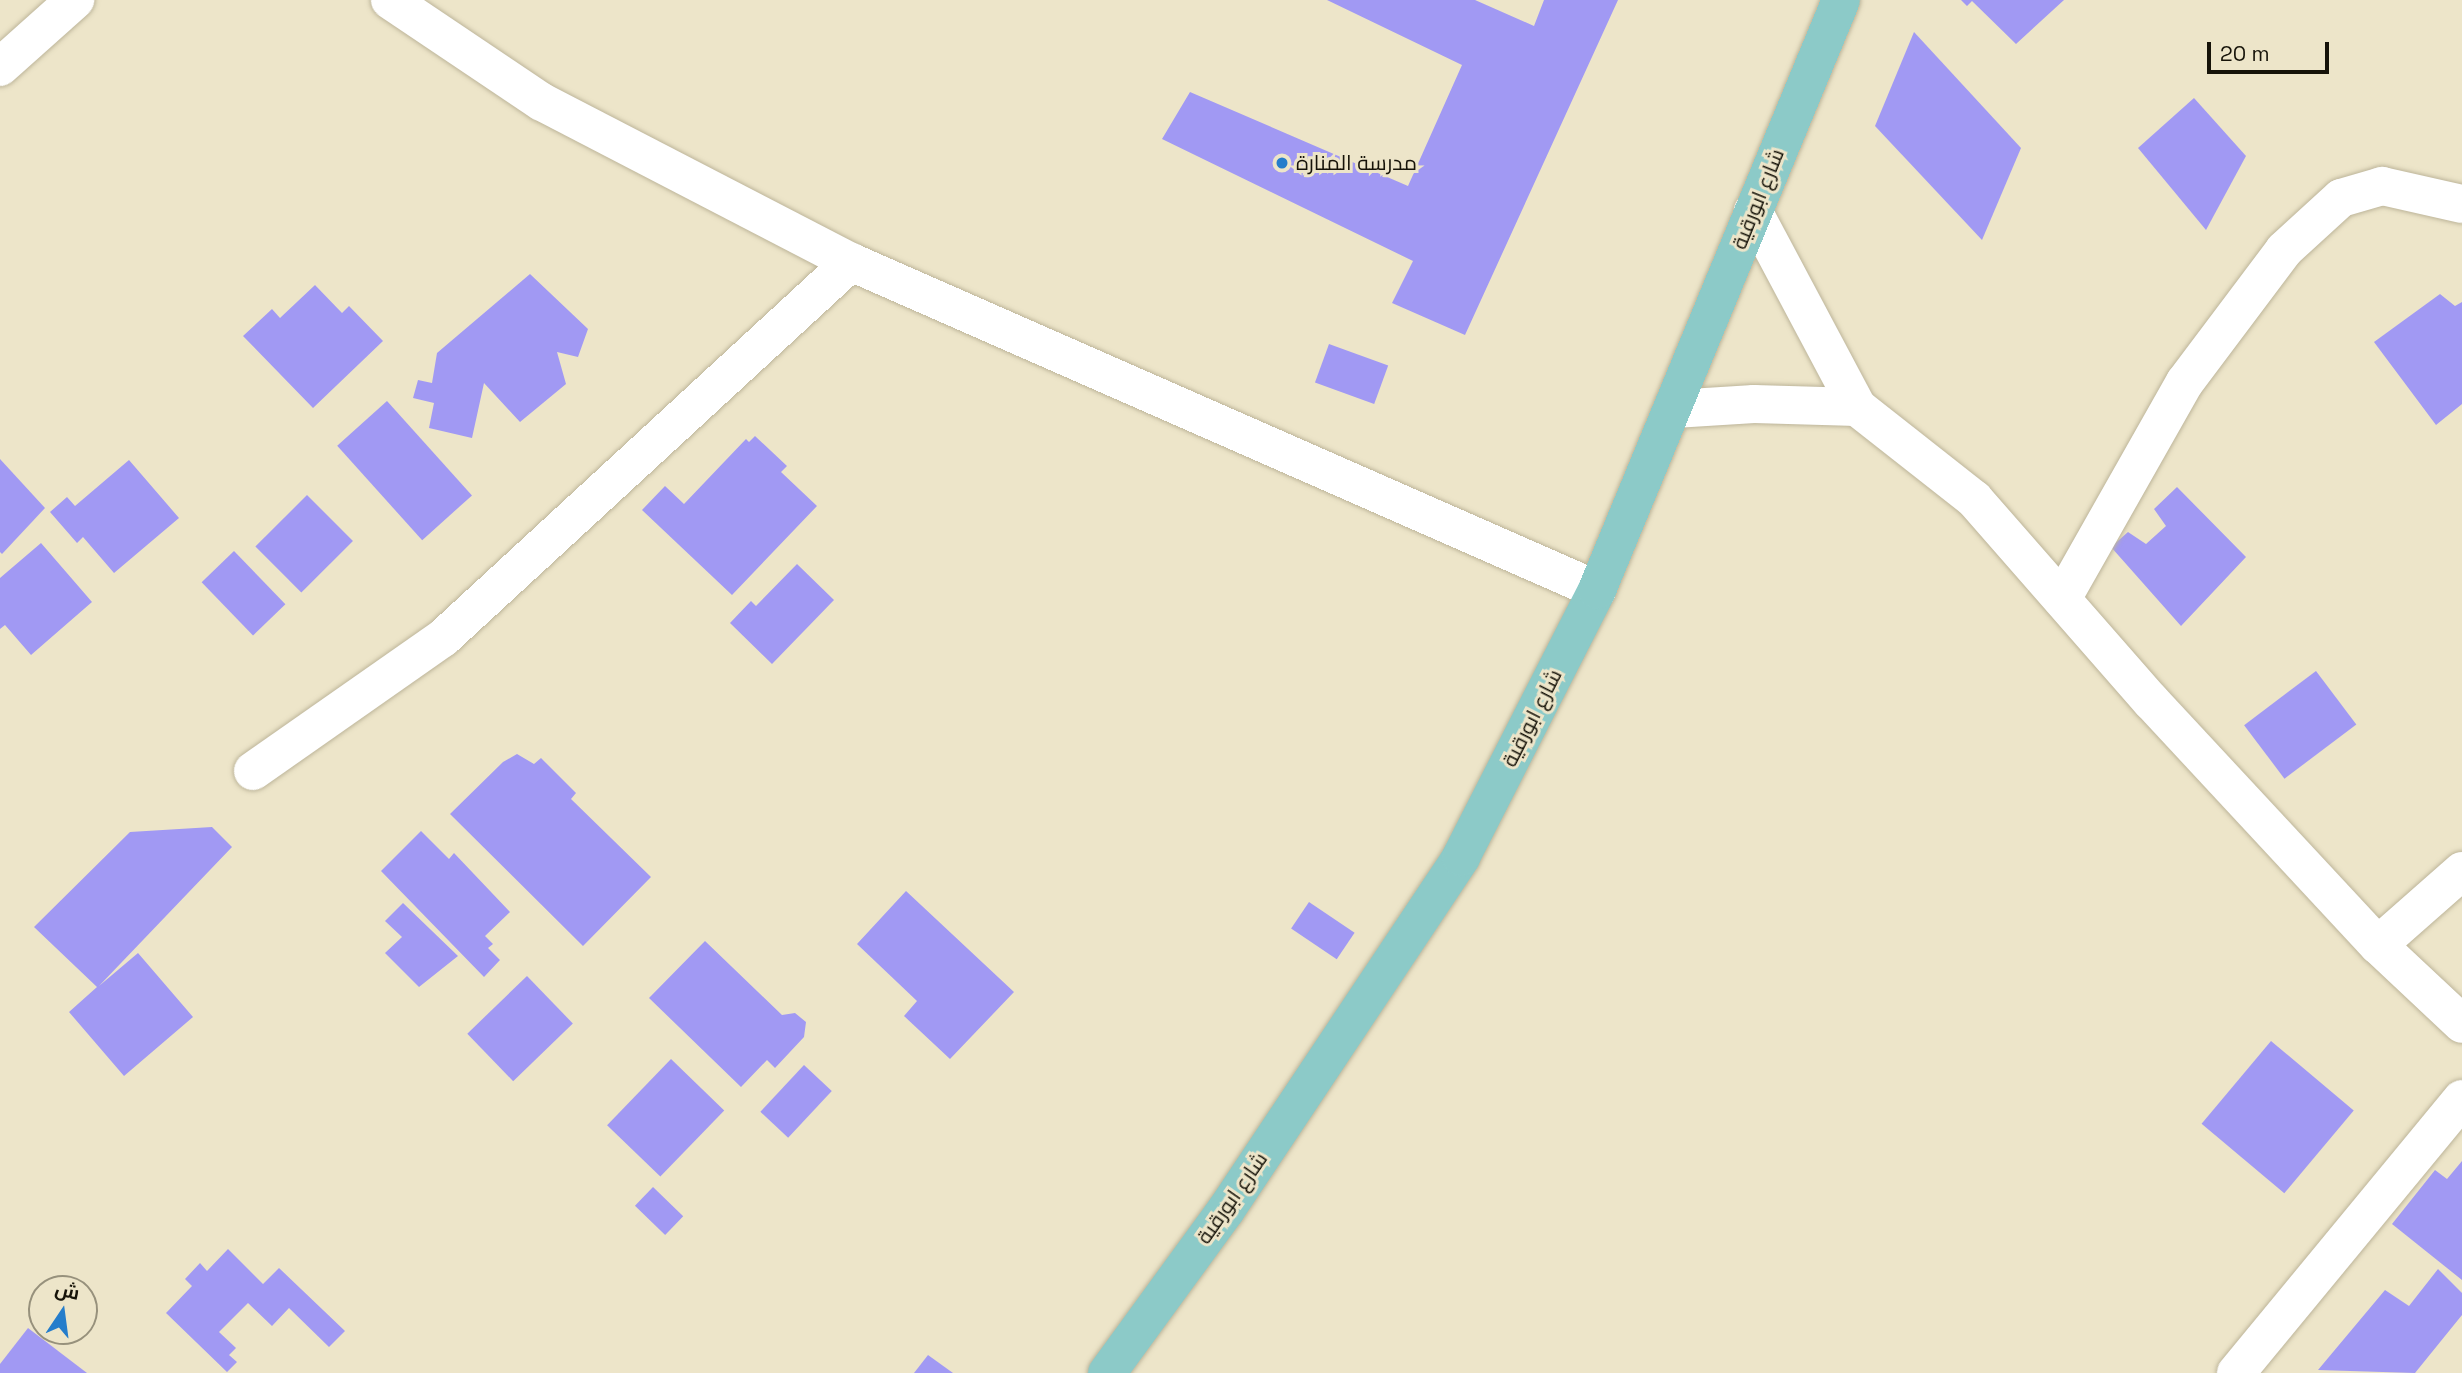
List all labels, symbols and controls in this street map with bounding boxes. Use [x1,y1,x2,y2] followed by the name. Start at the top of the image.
[2210,28,2332,72] scale bar
[2220,40,2270,67] text: 20 m
[1726,145,1790,253] street label: شارع ابورقية
[1296,150,1417,176] place label: مدرسة المنارة
[1274,155,1290,171] marker: مدرسة المنارة
[1497,665,1567,771] street label: شارع ابورقية
[1191,1147,1273,1249] street label: شارع ابورقية
[28,1275,98,1345] north arrow
[53,1276,82,1306] text: ش

